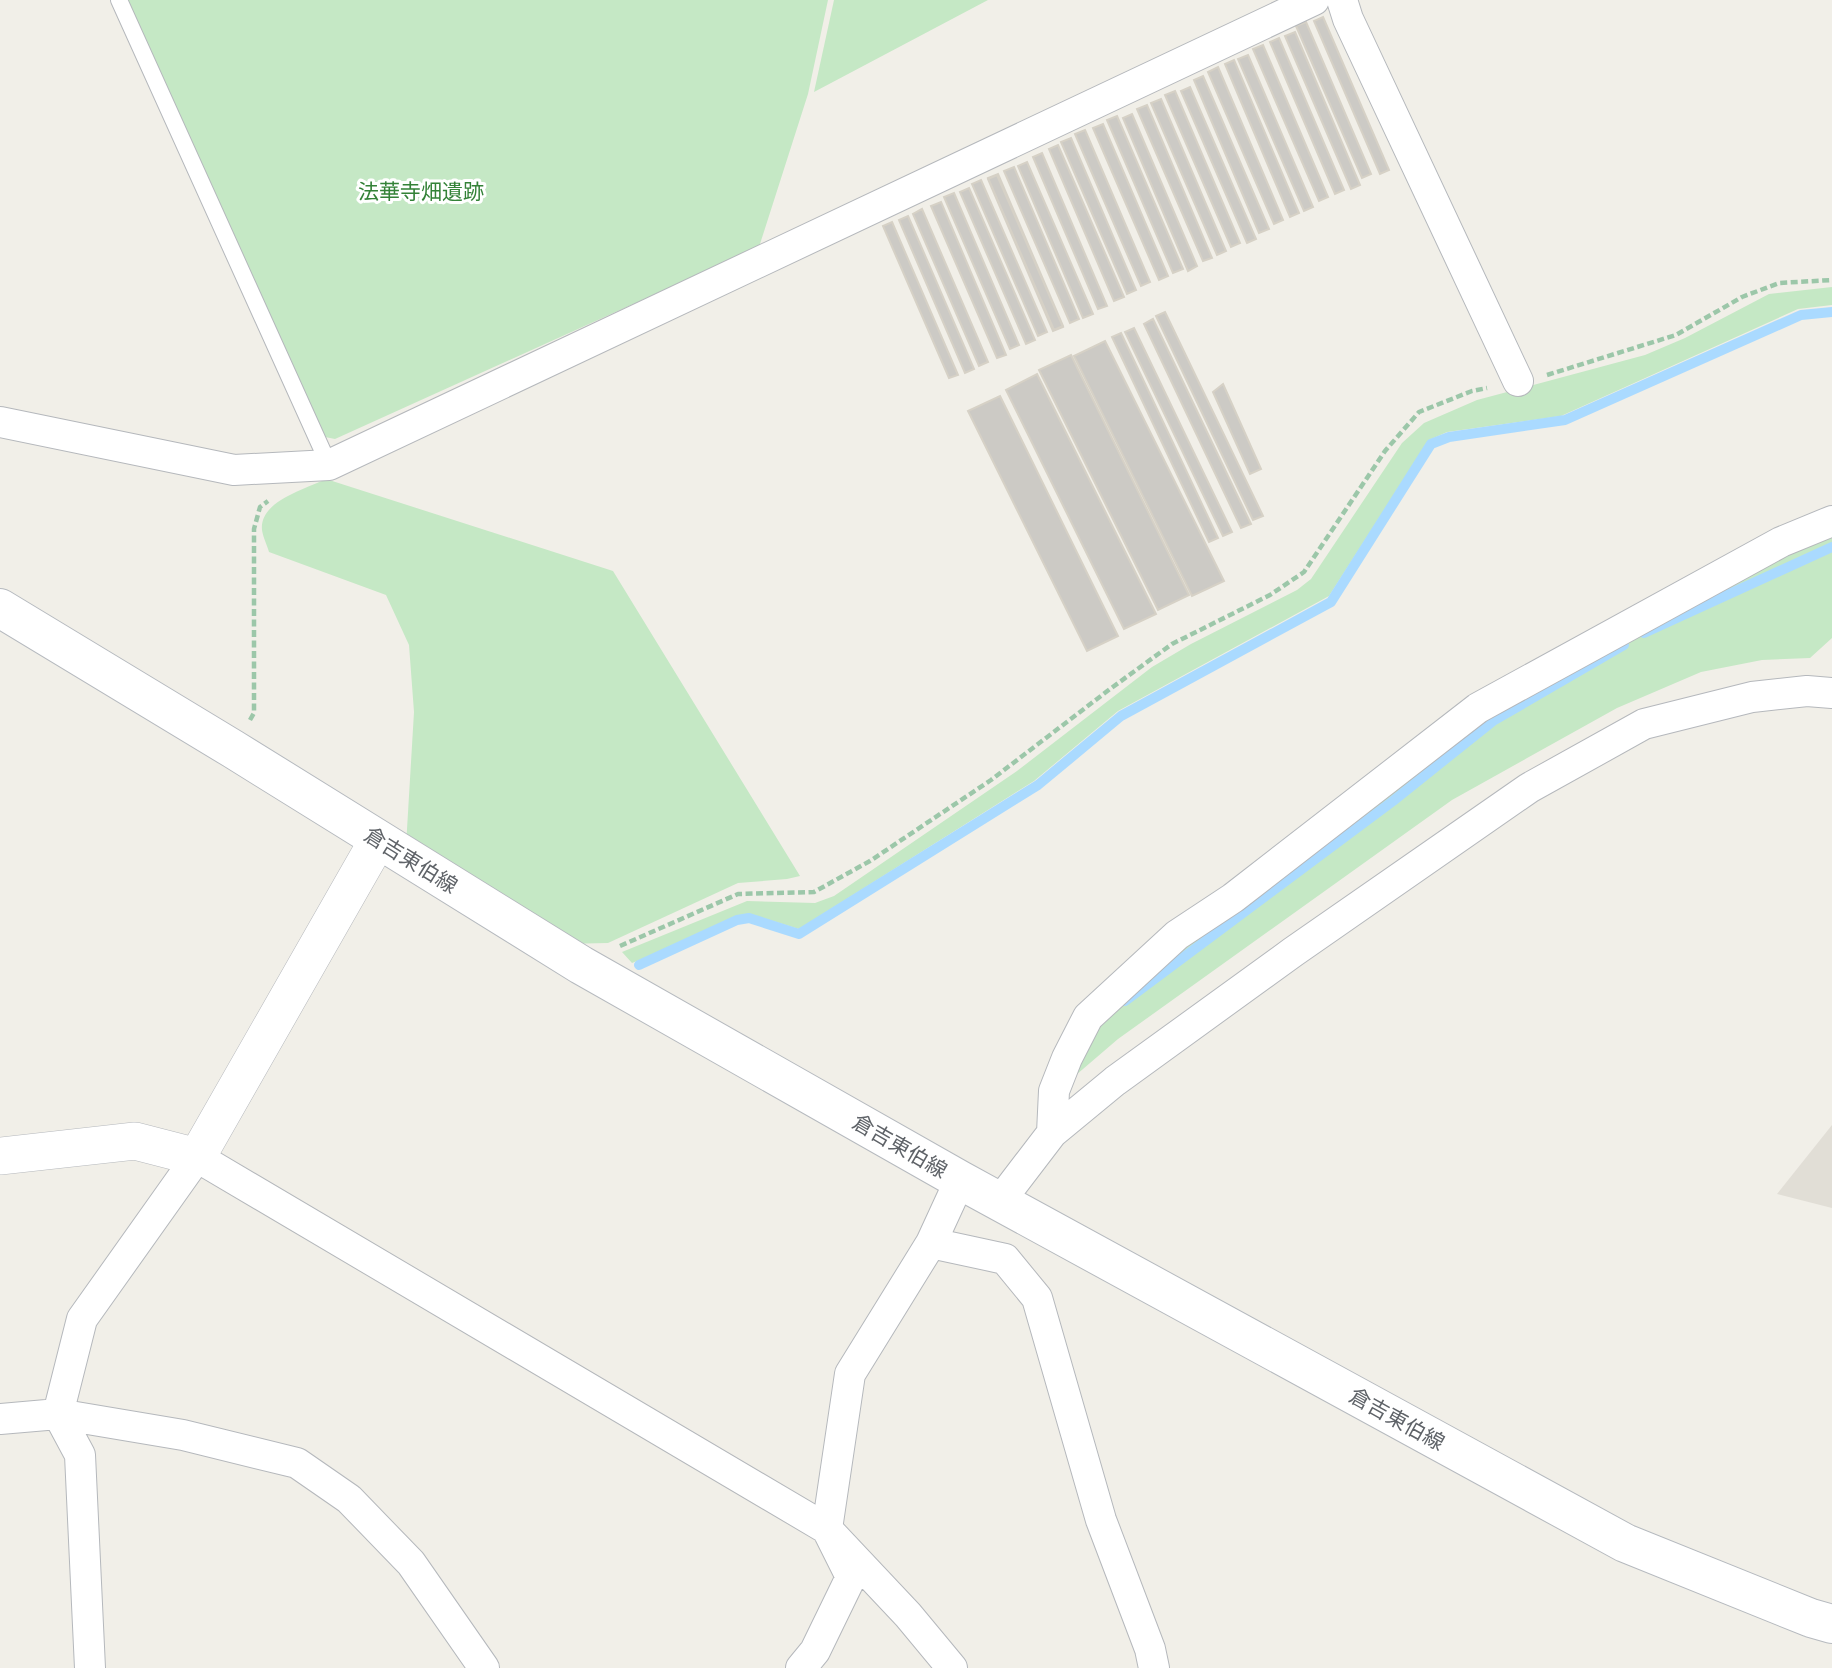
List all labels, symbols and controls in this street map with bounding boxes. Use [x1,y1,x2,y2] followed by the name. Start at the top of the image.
[358,178,484,205] park label: 法華寺畑遺跡
[359,821,463,899] street label: 倉吉東伯線
[848,1108,952,1184] street label: 倉吉東伯線
[1345,1382,1449,1456] street label: 倉吉東伯線

